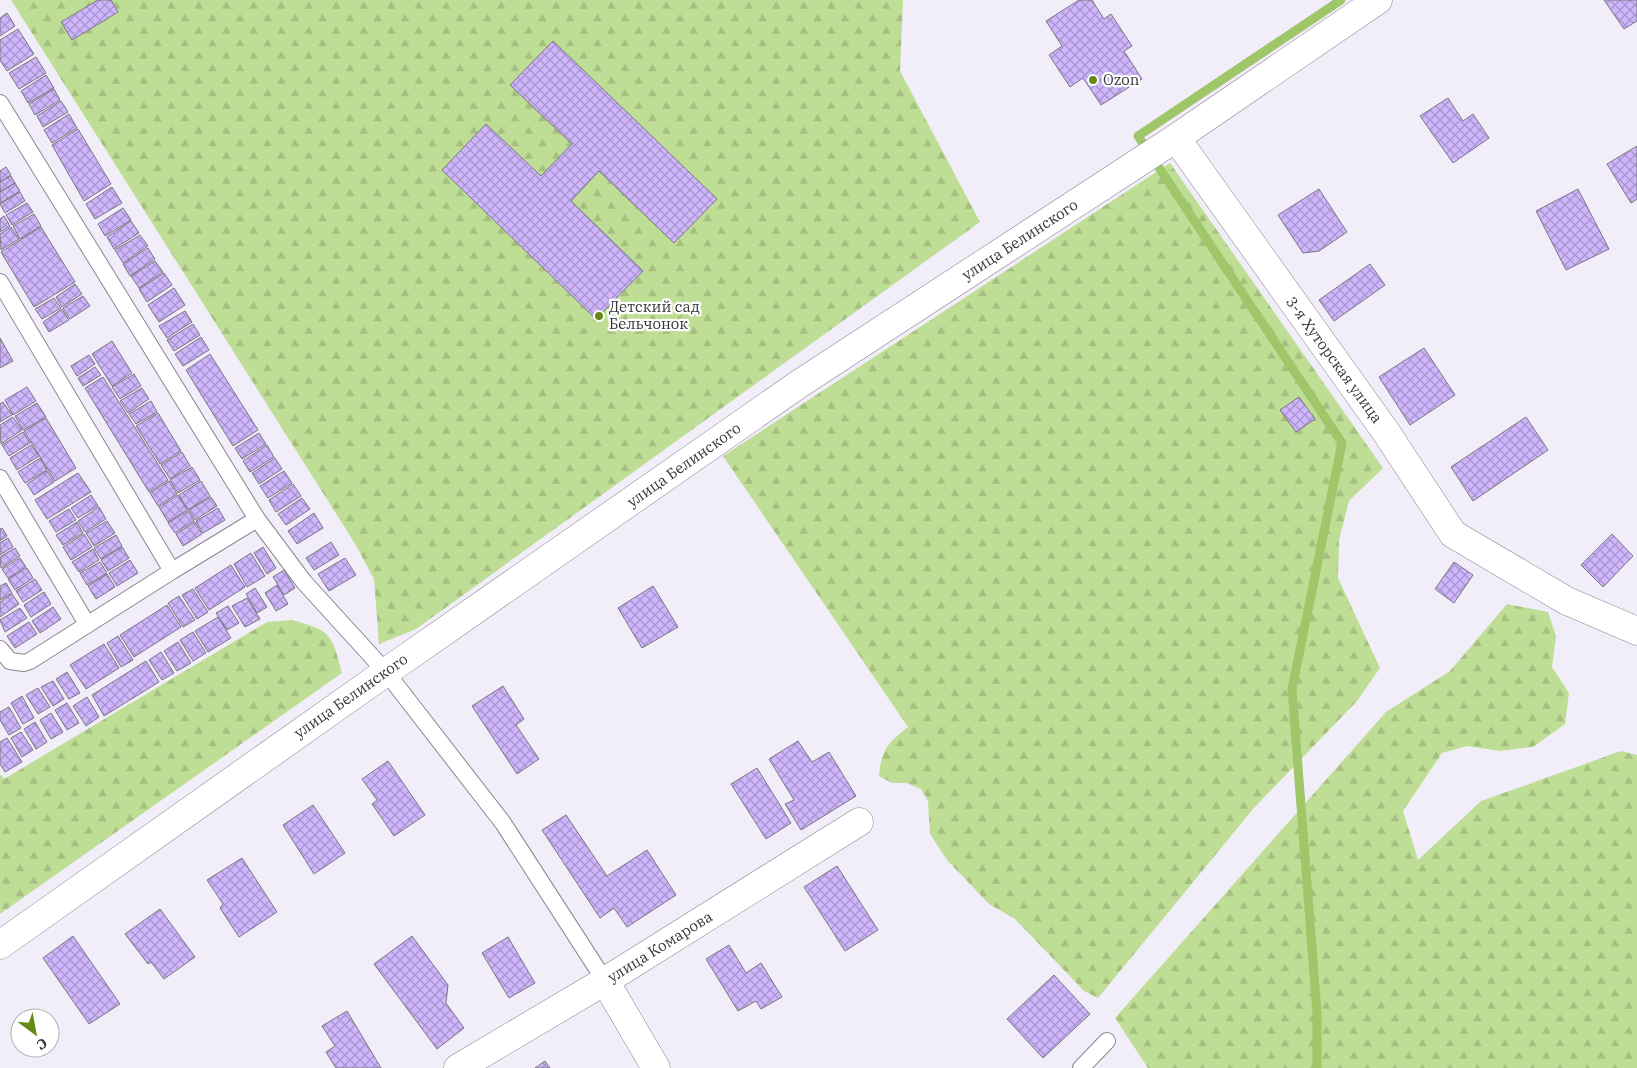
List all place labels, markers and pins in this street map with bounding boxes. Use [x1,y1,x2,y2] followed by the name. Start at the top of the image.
[1103,70,1140,89] place label: Ozon
[1087,74,1099,86] marker: Ozon
[609,297,700,333] place label: Детский сад Бельчонок
[593,310,605,322] marker: Детский сад Бельчонок

